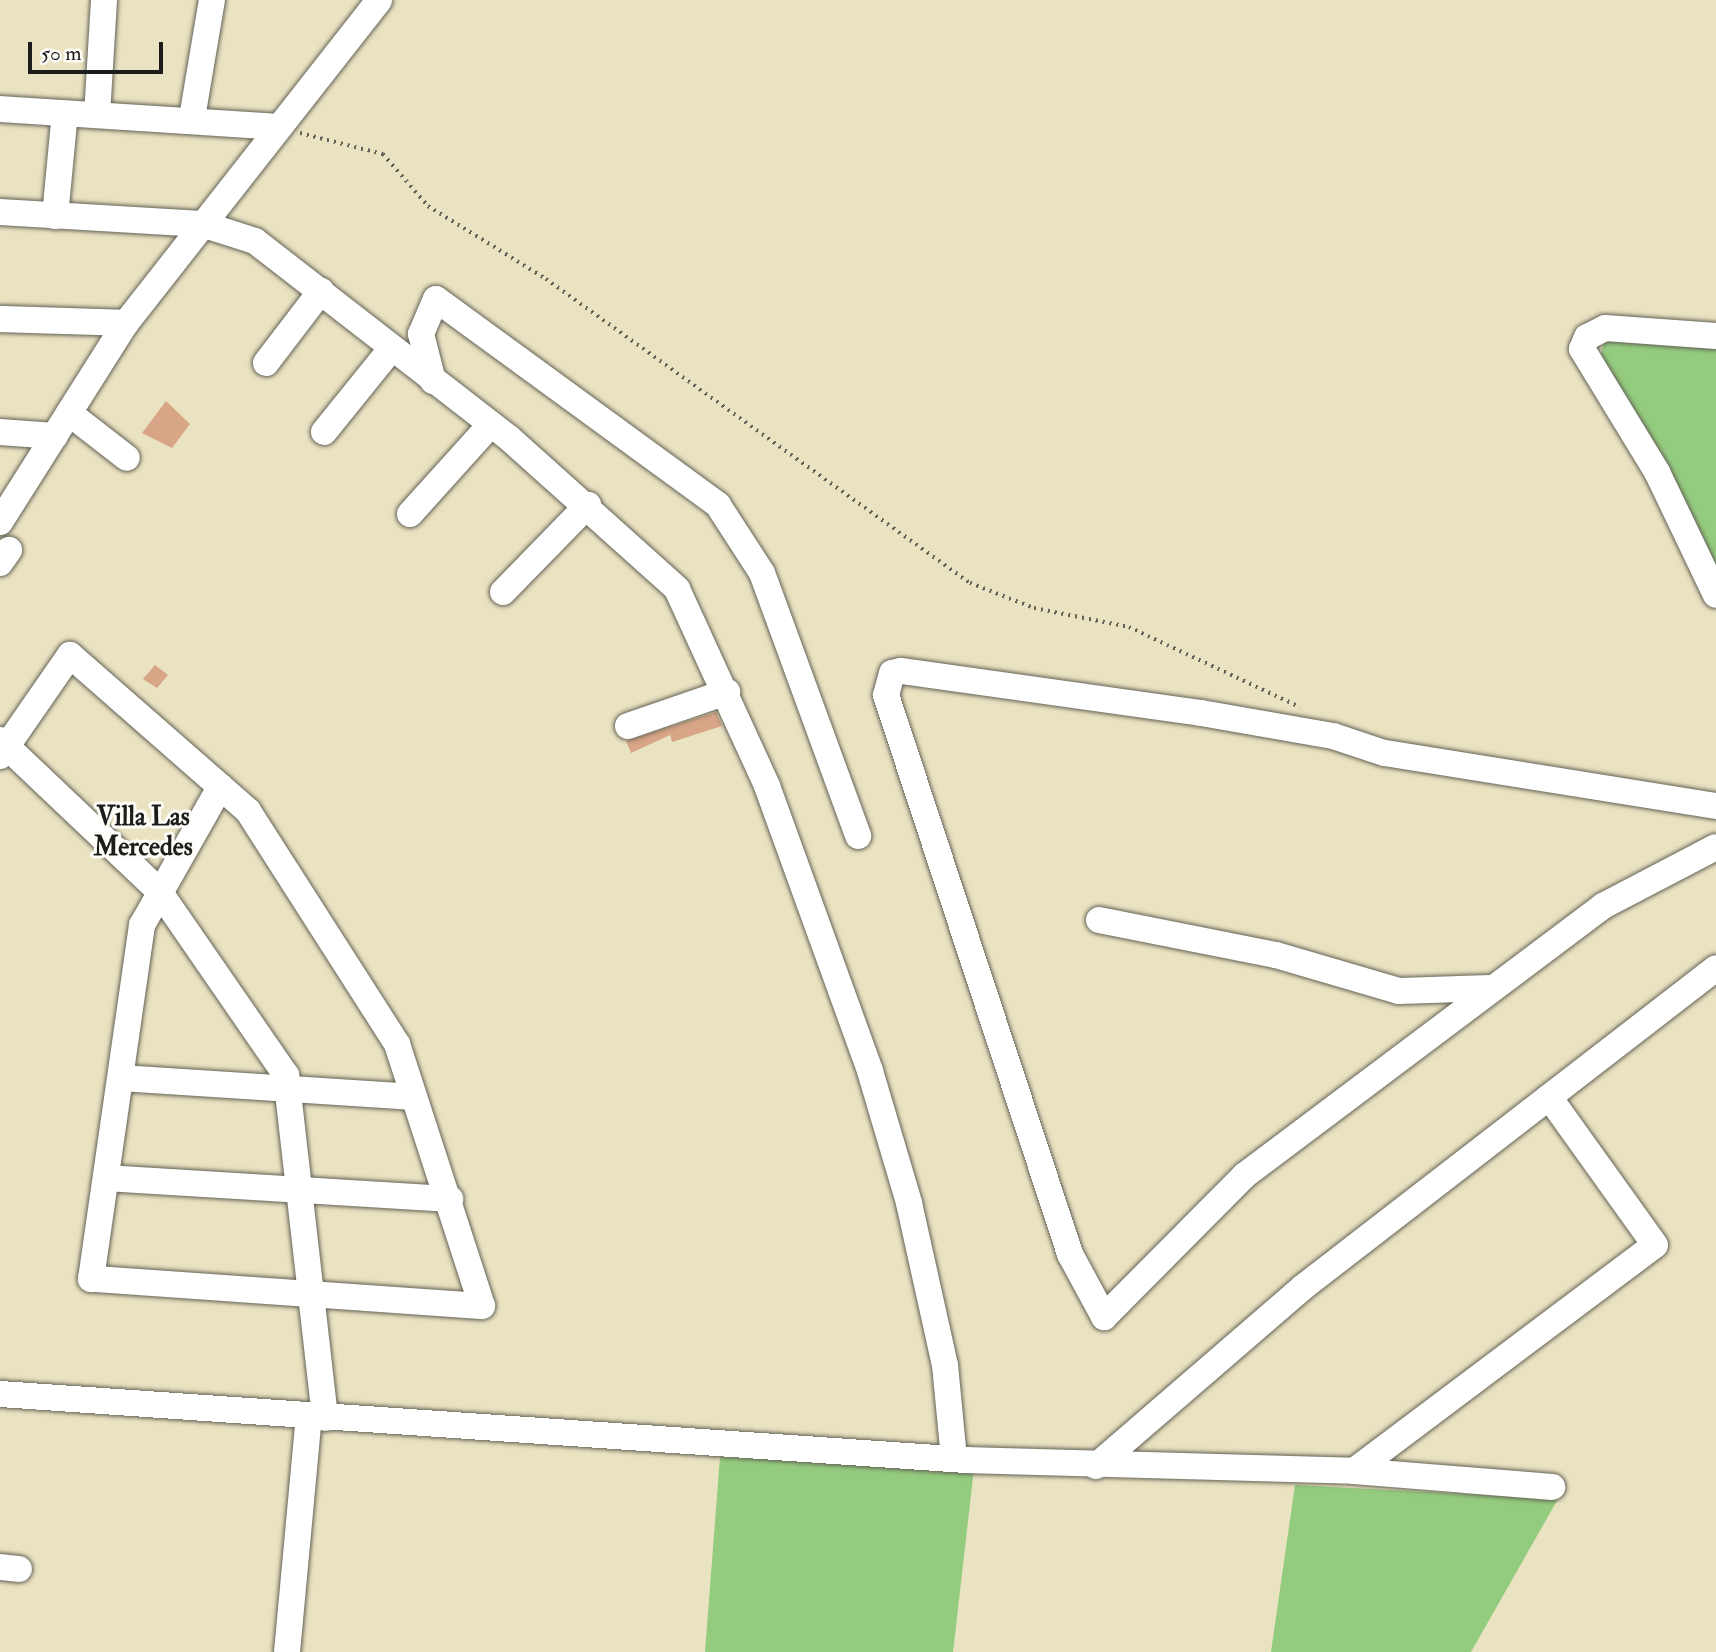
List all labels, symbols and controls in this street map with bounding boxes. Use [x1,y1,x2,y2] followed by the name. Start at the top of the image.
[32,28,166,72] scale bar
[41,40,82,67] text: 50 m
[93,802,193,864] district label: Villa Las Mercedes

